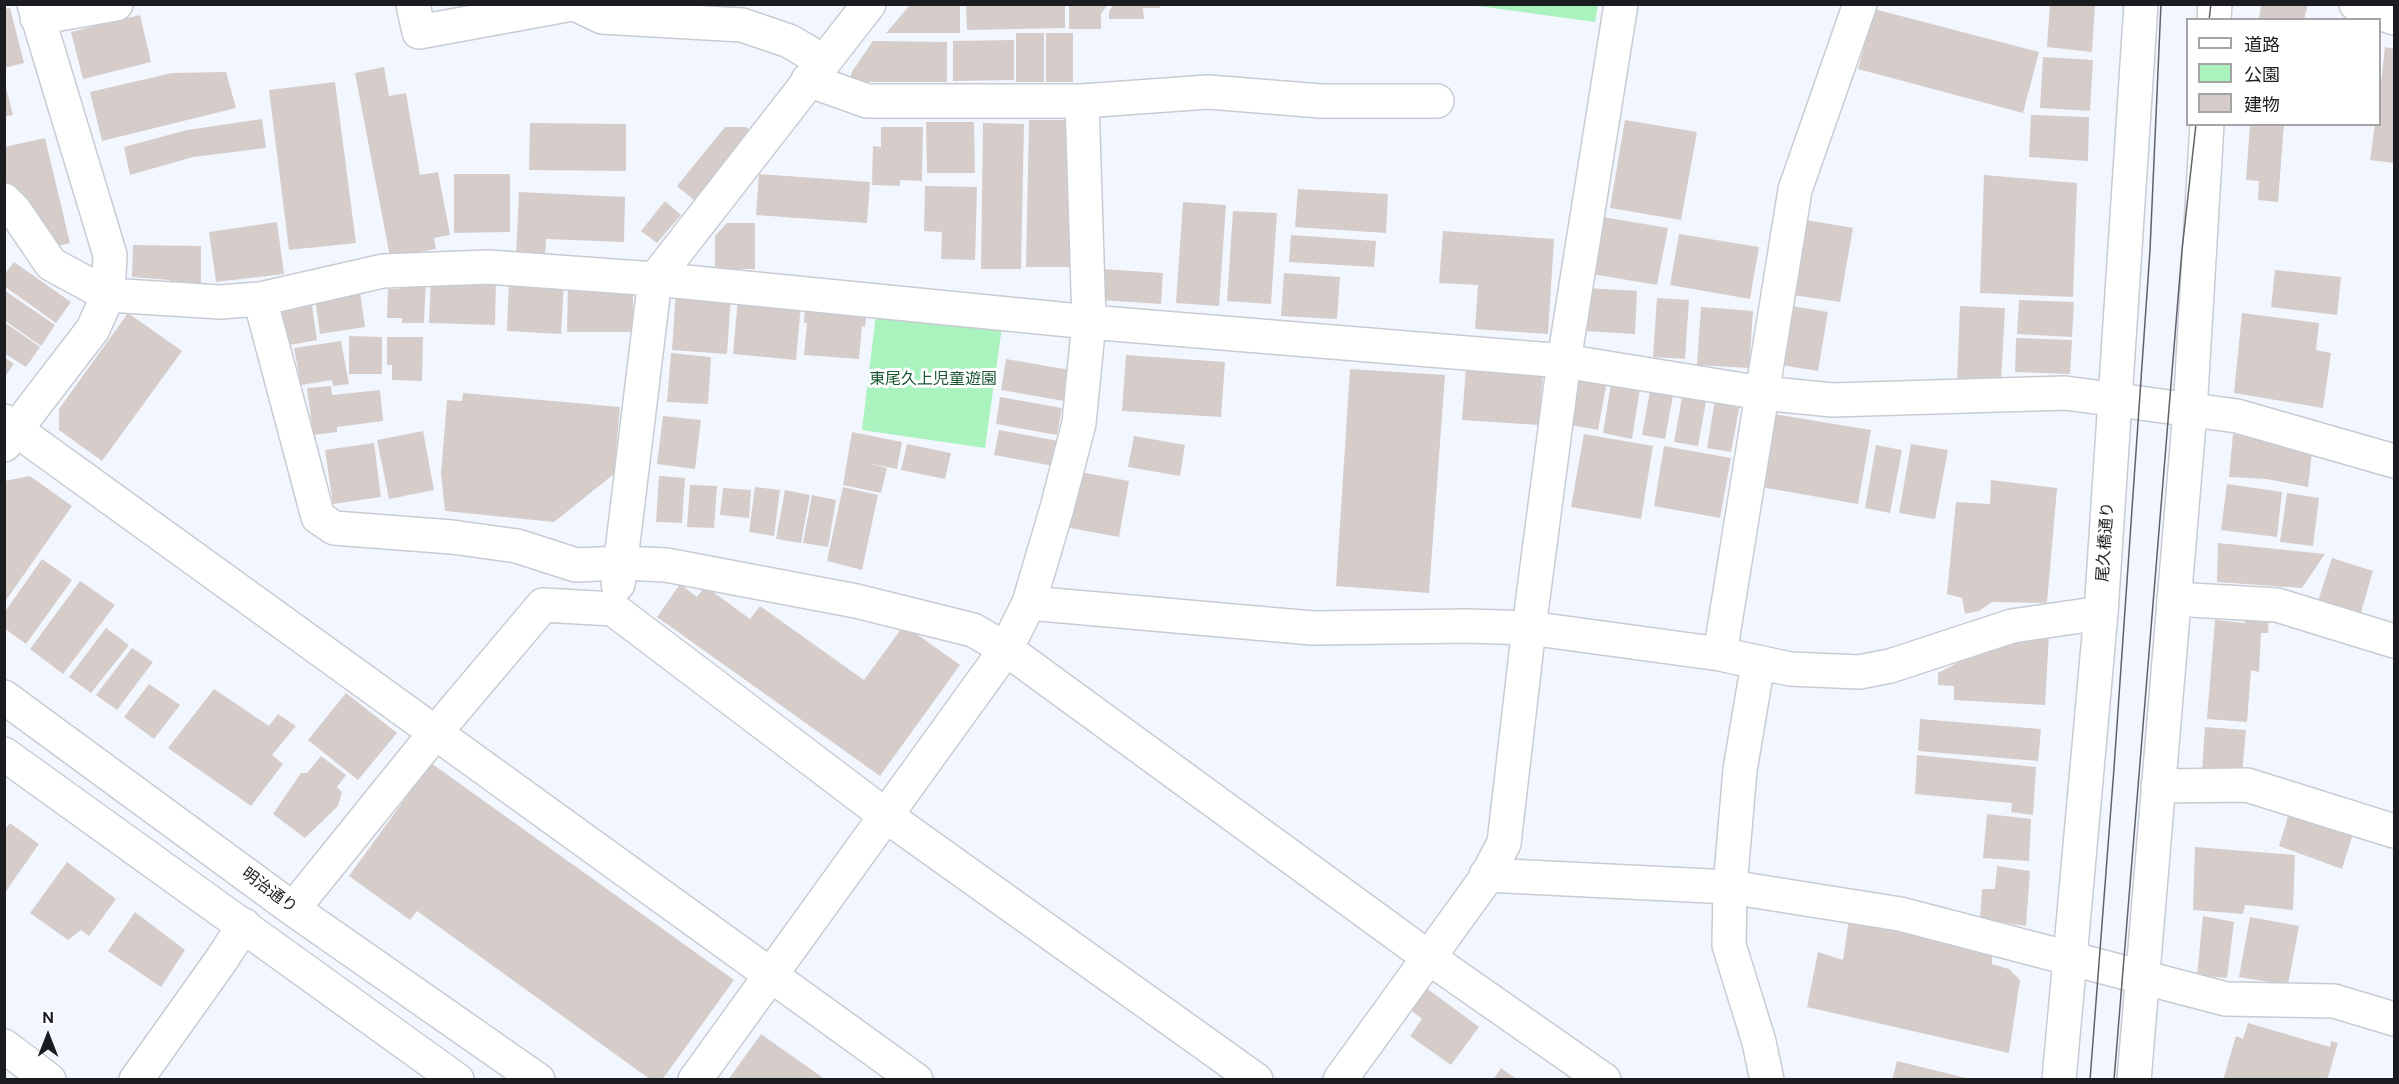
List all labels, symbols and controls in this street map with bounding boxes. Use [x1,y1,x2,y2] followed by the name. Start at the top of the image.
[2186,18,2381,126] legend
[2244,33,2280,57] text: 道路
[2244,63,2280,87] text: 公園
[2244,93,2280,117] text: 建物
[869,370,997,390] park label: 東尾久上児童遊園
[2094,501,2118,583] street label: 尾久橋通り
[237,864,301,918] street label: 明治通り
[18,1006,78,1066] north arrow
[42,1007,54,1028] text: N

